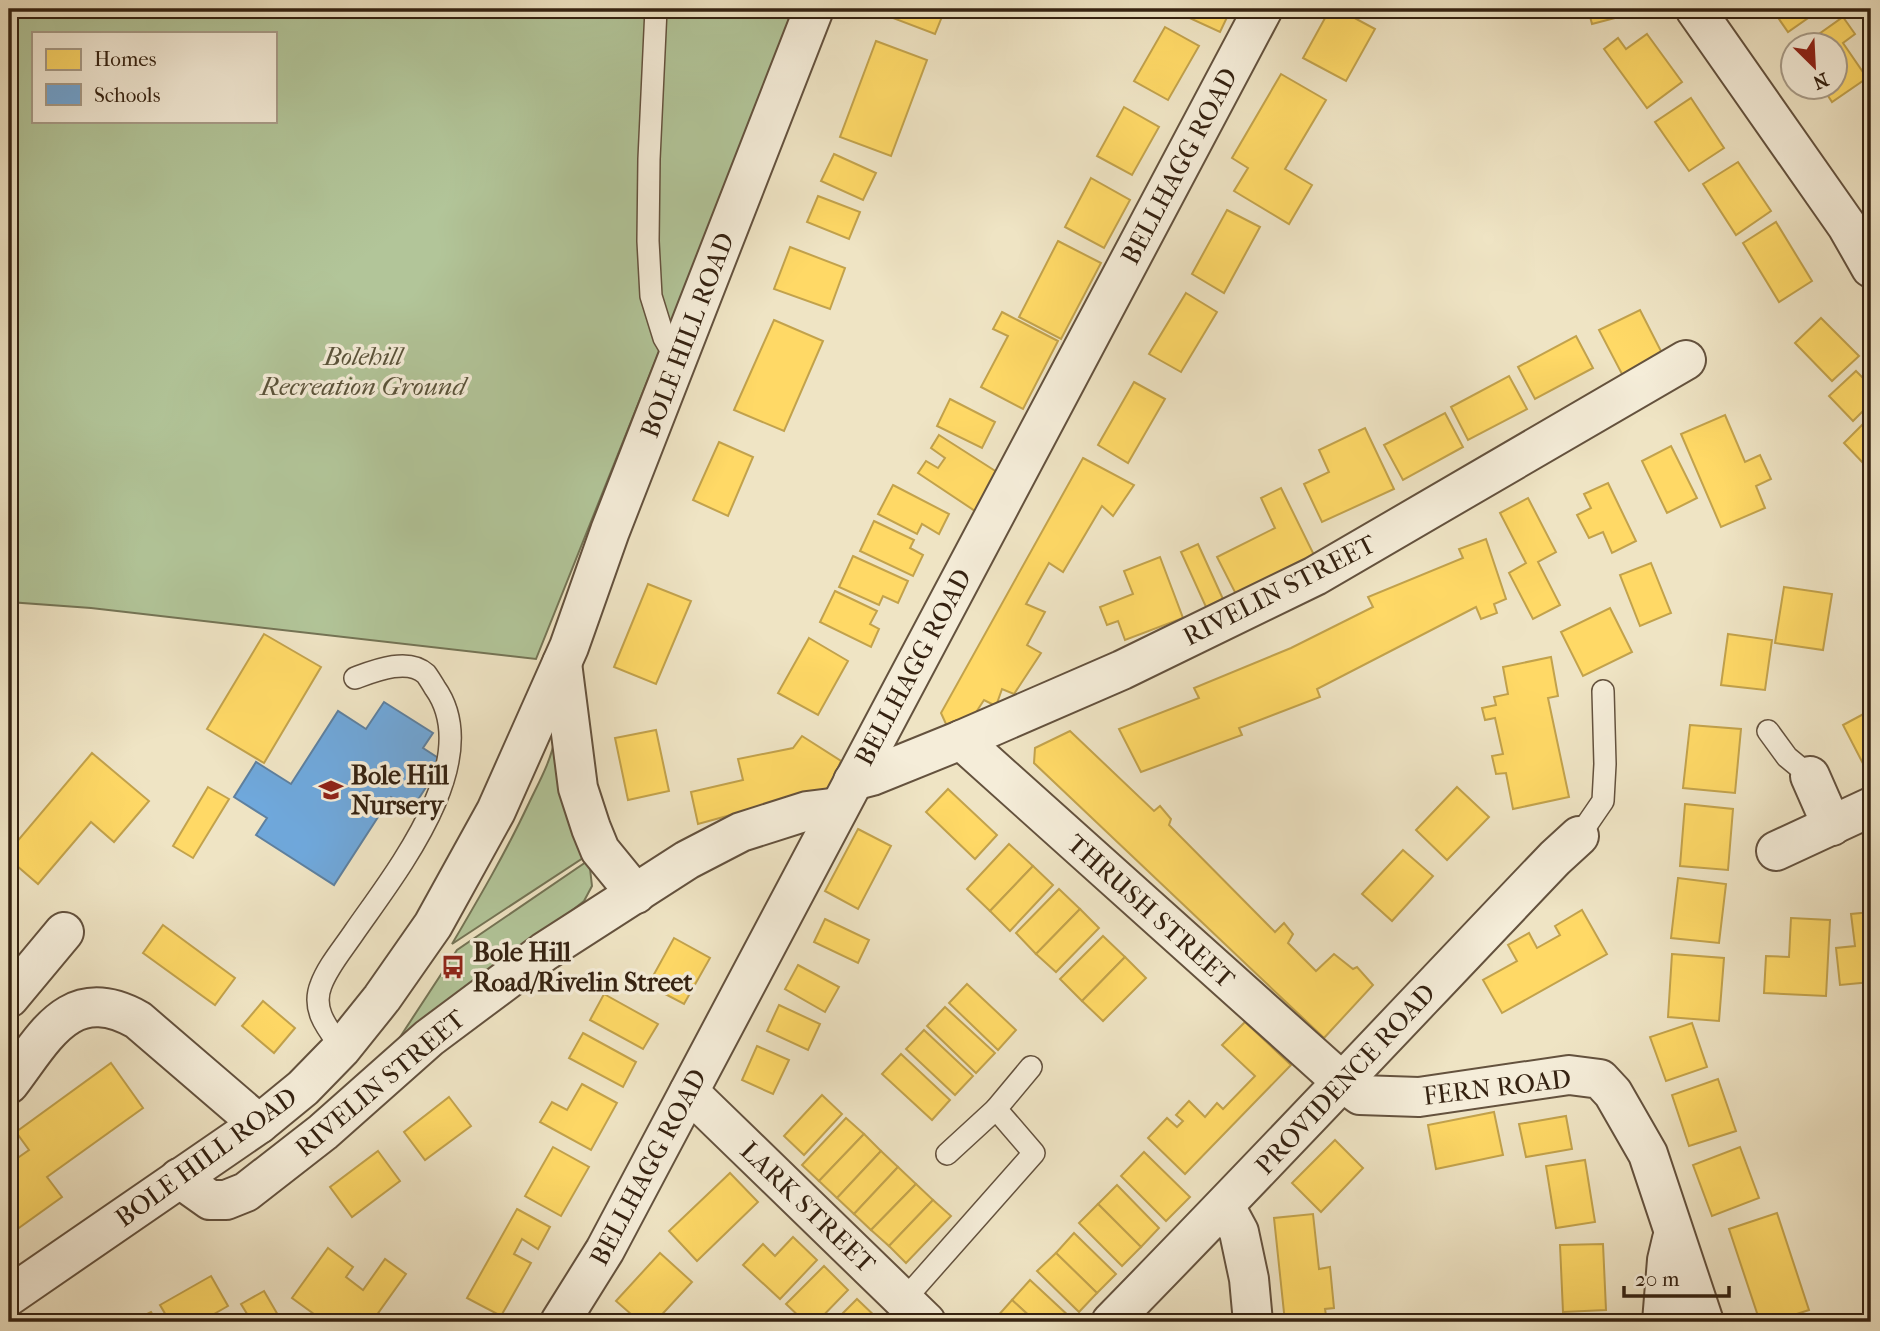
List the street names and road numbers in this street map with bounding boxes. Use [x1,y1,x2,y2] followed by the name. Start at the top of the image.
[1115,63,1244,270] street label: BELLHAGG ROAD
[634,228,741,442] street label: BOLE HILL ROAD
[1178,528,1381,652] street label: RIVELIN STREET
[849,564,978,771] street label: BELLHAGG ROAD
[1060,828,1241,995] street label: THRUSH STREET
[1249,978,1442,1181] street label: PROVIDENCE ROAD
[289,1003,472,1163] street label: RIVELIN STREET
[1421,1063,1573,1112] street label: FERN ROAD
[584,1064,713,1271] street label: BELLHAGG ROAD
[109,1081,303,1234] street label: BOLE HILL ROAD
[734,1135,882,1280] street label: LARK STREET

